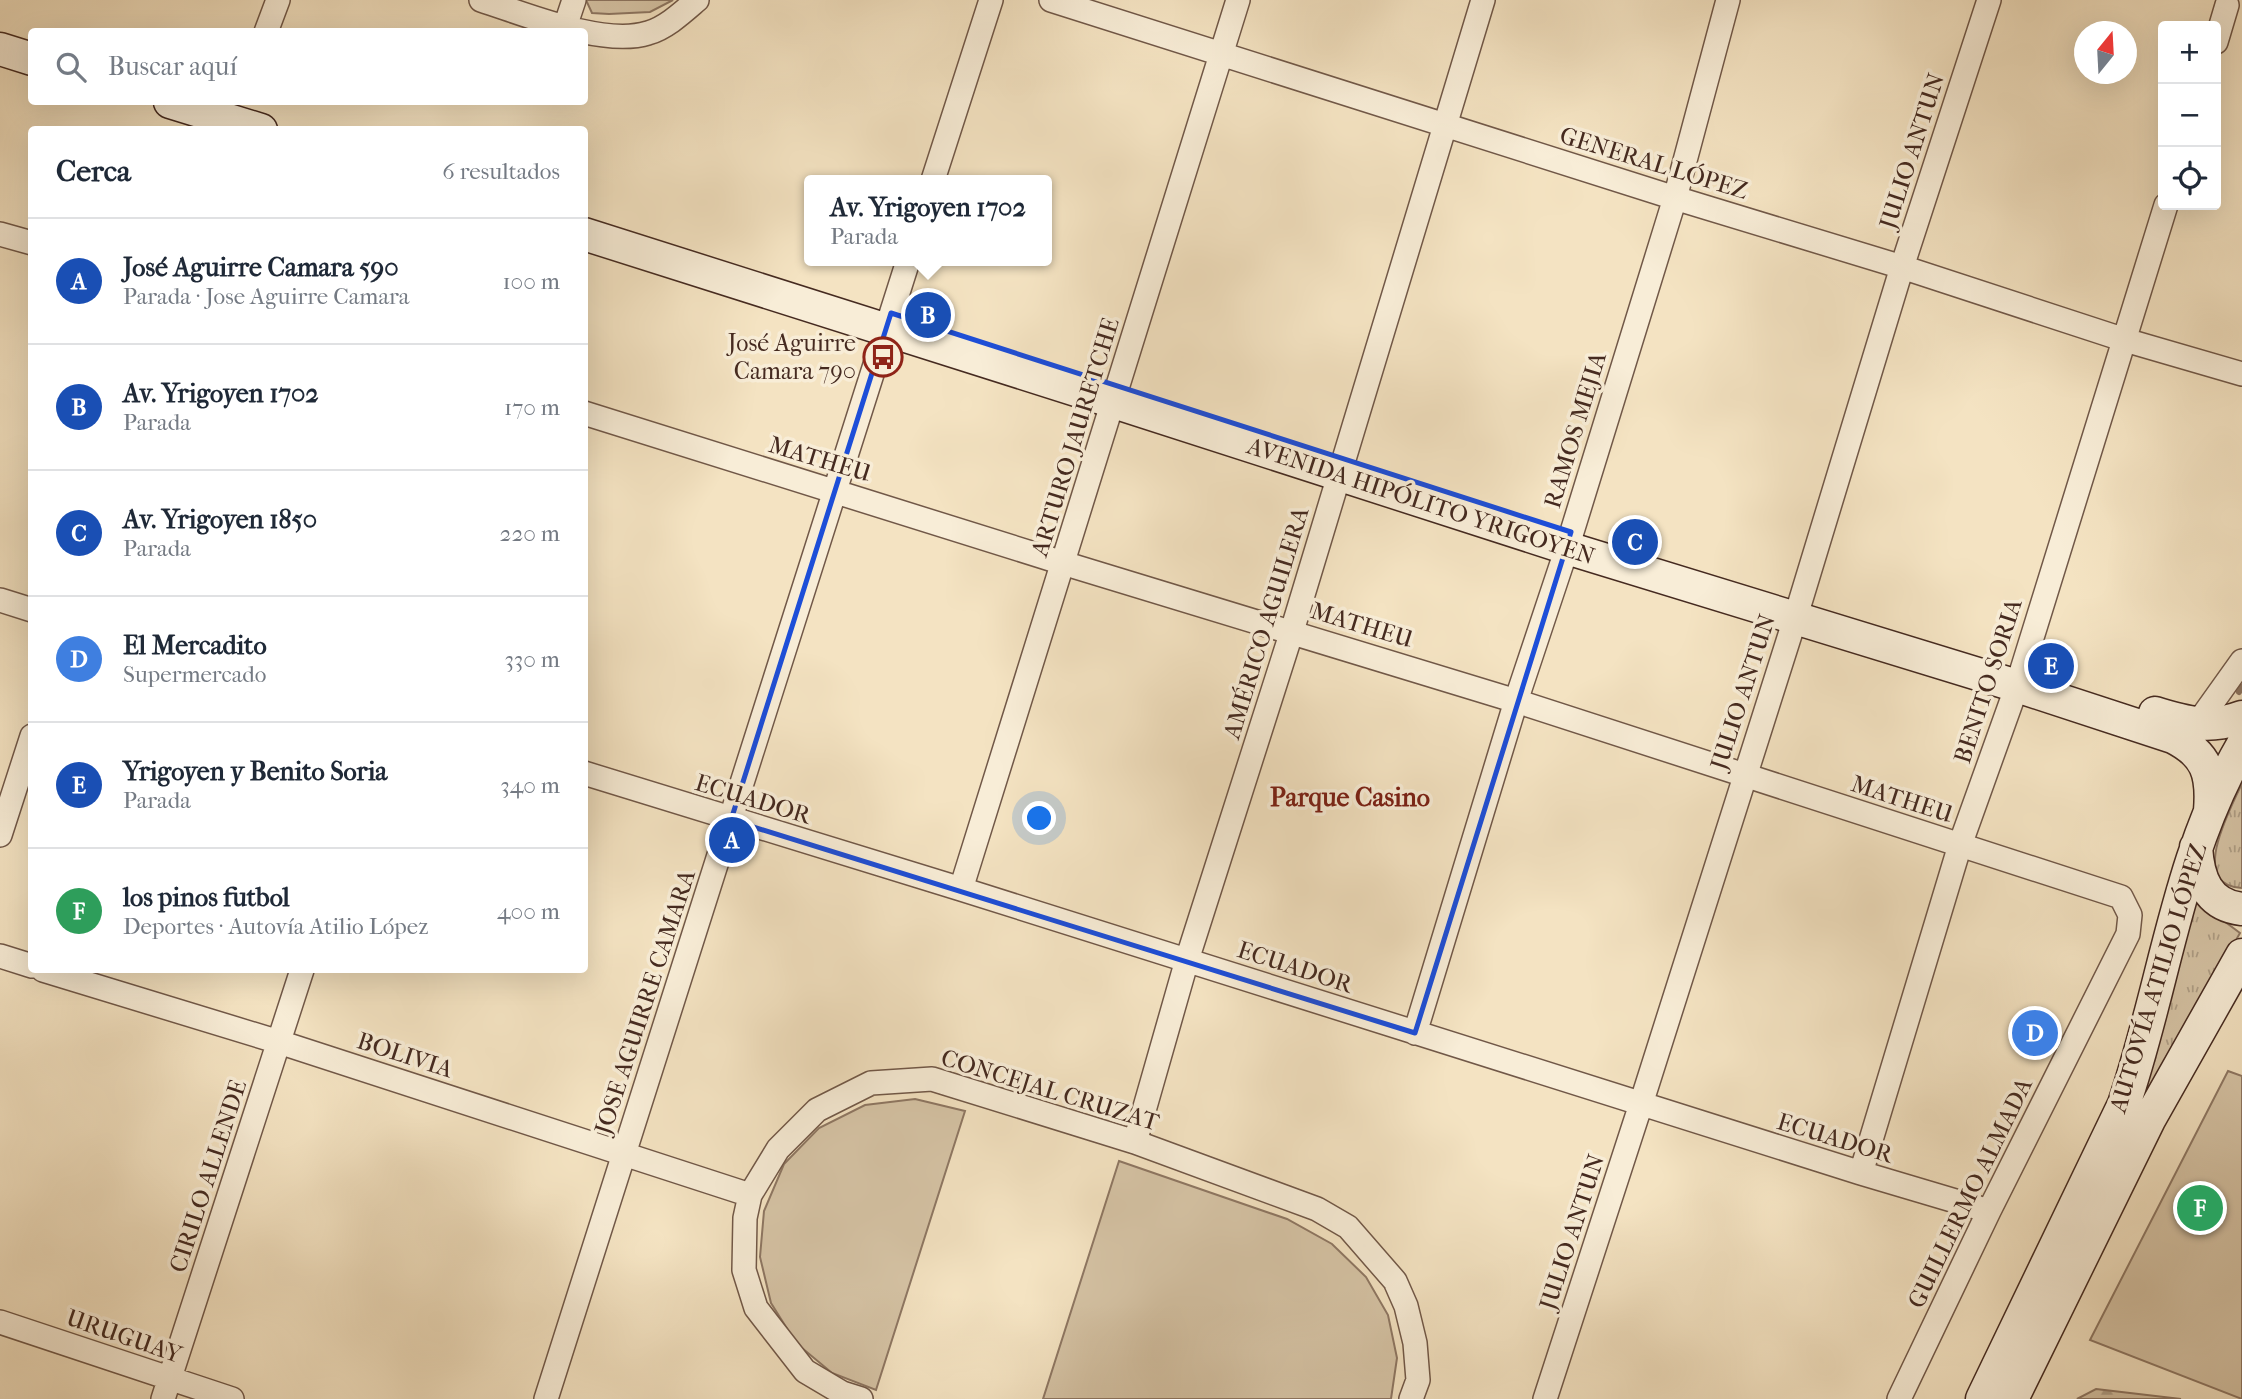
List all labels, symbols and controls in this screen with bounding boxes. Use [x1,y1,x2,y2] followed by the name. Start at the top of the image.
[2074,21,2137,84] north arrow
[2158,21,2221,210] map controls
[2158,21,2221,84] button: +
[28,28,588,105] search box
[52,48,90,86] icon: search
[108,51,237,82] text: Buscar aquí
[1873,70,1950,234] street label: JULIO ANTUN
[2158,84,2221,147] button: −
[1556,120,1752,205] street label: GENERAL LÓPEZ
[2158,147,2221,210] button: locate
[56,154,131,189] text: Cerca
[442,158,560,185] text: 6 resultados
[804,175,1052,266] popup
[830,192,1026,223] text: Av. Yrigoyen 1702
[830,223,898,250] text: Parada
[123,252,399,283] text: José Aguirre Camara 590
[72,268,86,295] text: A
[502,268,560,295] text: 100 m
[123,283,409,310] text: Parada · Jose Aguirre Camara
[905,289,951,341] pin: B
[1025,314,1125,561] street label: ARTURO JAURETCHE
[726,329,856,385] place label: José Aguirre Camara 790
[862,336,904,378] bus stop icon: José Aguirre Camara 790
[1538,348,1612,511] street label: RAMOS MEJIA
[123,378,319,409] text: Av. Yrigoyen 1702
[72,394,86,421] text: B
[504,394,560,421] text: 170 m
[123,409,191,436] text: Parada
[766,430,875,488] street label: MATHEU
[1243,430,1599,571] street label: AVENIDA HIPÓLITO YRIGOYEN
[1216,503,1315,743] street label: AMÉRICO AGUILERA
[123,504,317,535] text: Av. Yrigoyen 1850
[1612,516,1658,568] pin: C
[71,520,87,547] text: C
[500,520,560,547] text: 220 m
[123,535,191,562] text: Parada
[1948,595,2028,767] street label: BENITO SORIA
[1308,596,1417,654] street label: MATHEU
[1704,611,1781,775] street label: JULIO ANTUN
[123,630,267,661] text: El Mercadito
[2028,640,2074,692] pin: E
[70,646,88,673] text: D
[504,646,560,673] text: 330 m
[123,661,267,688] text: Supermercado
[123,756,387,787] text: Yrigoyen y Benito Soria
[692,768,816,830] street label: ECUADOR
[1848,769,1957,829] street label: MATHEU
[72,772,86,799] text: E
[500,772,560,799] text: 340 m
[1270,782,1430,813] district label: Parque Casino
[123,787,191,814] text: Parada
[1022,801,1056,835] your location
[709,814,755,866] pin: A
[2102,840,2212,1117] street label: AUTOVÍA ATILIO LÓPEZ
[588,866,701,1140] street label: JOSE AGUIRRE CAMARA
[123,882,290,913] text: los pinos futbol
[73,898,85,925] text: F
[497,898,560,925] text: 400 m
[123,913,428,940] text: Deportes · Autovía Atilio López
[1234,935,1358,999] street label: ECUADOR
[2012,1007,2058,1059] pin: D
[354,1026,457,1084] street label: BOLIVIA
[938,1044,1163,1137] street label: CONCEJAL CRUZAT
[1902,1073,2038,1313] street label: GUILLERMO ALMADA
[164,1076,252,1276] street label: CIRILO ALLENDE
[1774,1107,1898,1169] street label: ECUADOR
[1533,1151,1610,1315] street label: JULIO ANTUN
[2177,1182,2223,1234] pin: F
[62,1303,186,1369] street label: URUGUAY

